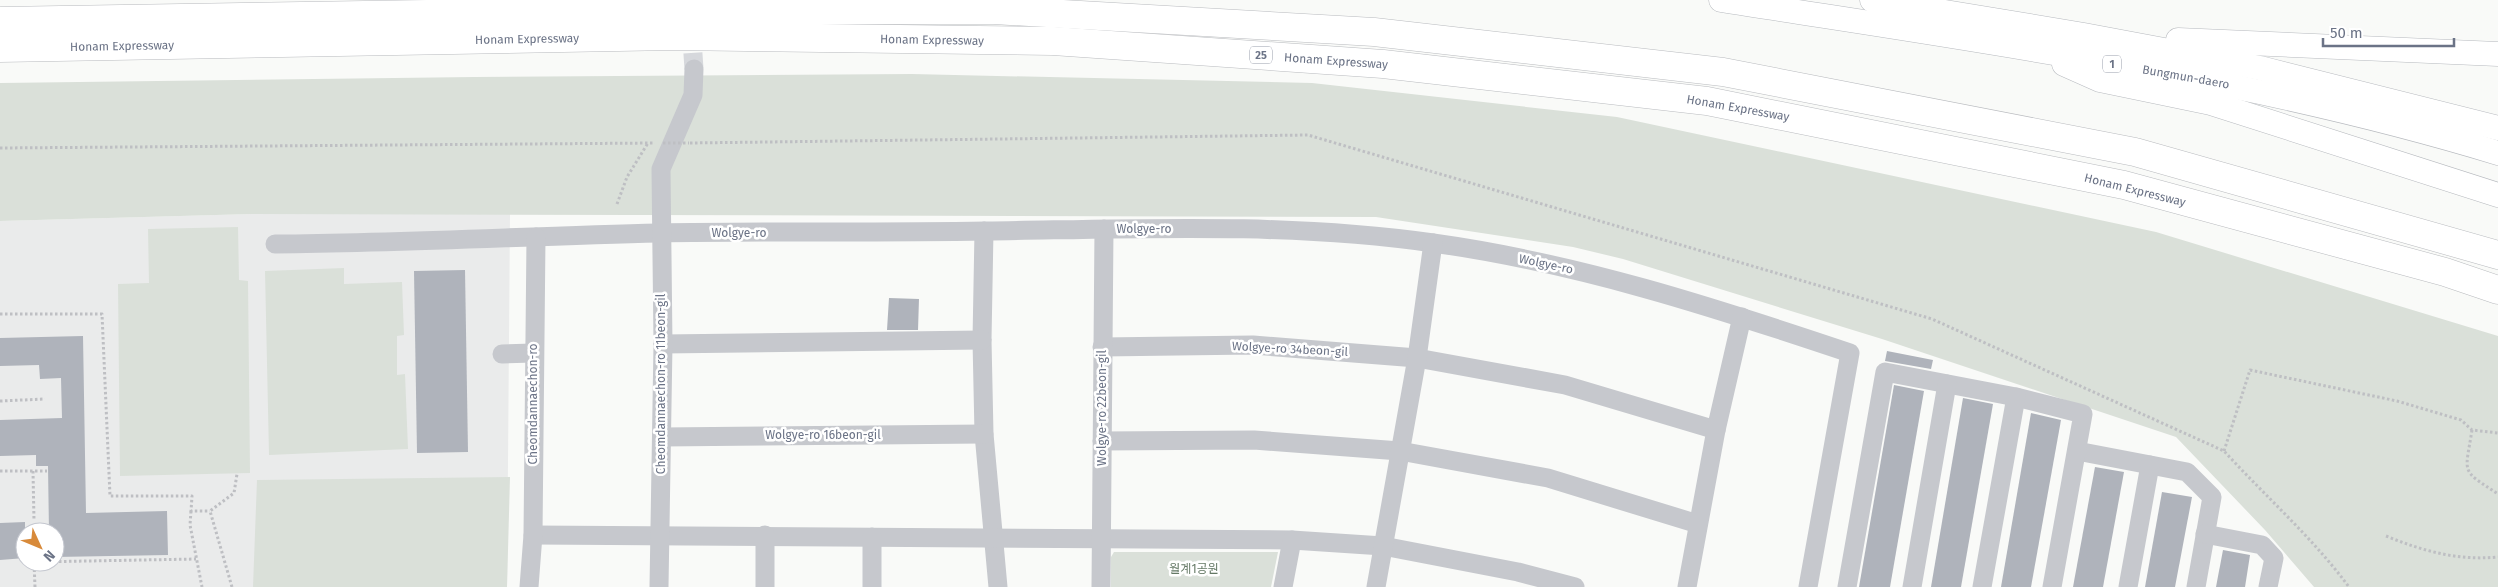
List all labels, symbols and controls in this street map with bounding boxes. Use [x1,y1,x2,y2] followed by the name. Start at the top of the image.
[2323,15,2454,47] scale bar
[2330,24,2363,42] text: 50 m
[475,31,579,47] street label: Honam Expressway
[880,32,984,48] street label: Honam Expressway
[70,38,174,54] street label: Honam Expressway
[1250,46,1272,64] road number: 25
[1284,50,1388,72] street label: Honam Expressway
[2103,56,2121,72] road number: 1
[2141,62,2231,92] street label: Bungmun-daero
[1686,92,1791,124] street label: Honam Expressway
[2083,171,2187,209] street label: Honam Expressway
[1116,222,1172,236] street label: Wolgye-ro
[711,226,767,240] street label: Wolgye-ro
[1518,251,1574,277] street label: Wolgye-ro
[654,293,668,474] street label: Cheomdannaechon-ro 11beon-gil
[1232,339,1349,359] street label: Wolgye-ro 34beon-gil
[526,343,540,465] street label: Cheomdannaechon-ro
[1095,350,1109,466] street label: Wolgye-ro 22beon-gil
[765,428,881,442] street label: Wolgye-ro 16beon-gil
[15,522,65,572] north arrow
[40,546,58,565] text: N
[1169,562,1219,576] park label: 월계1공원

